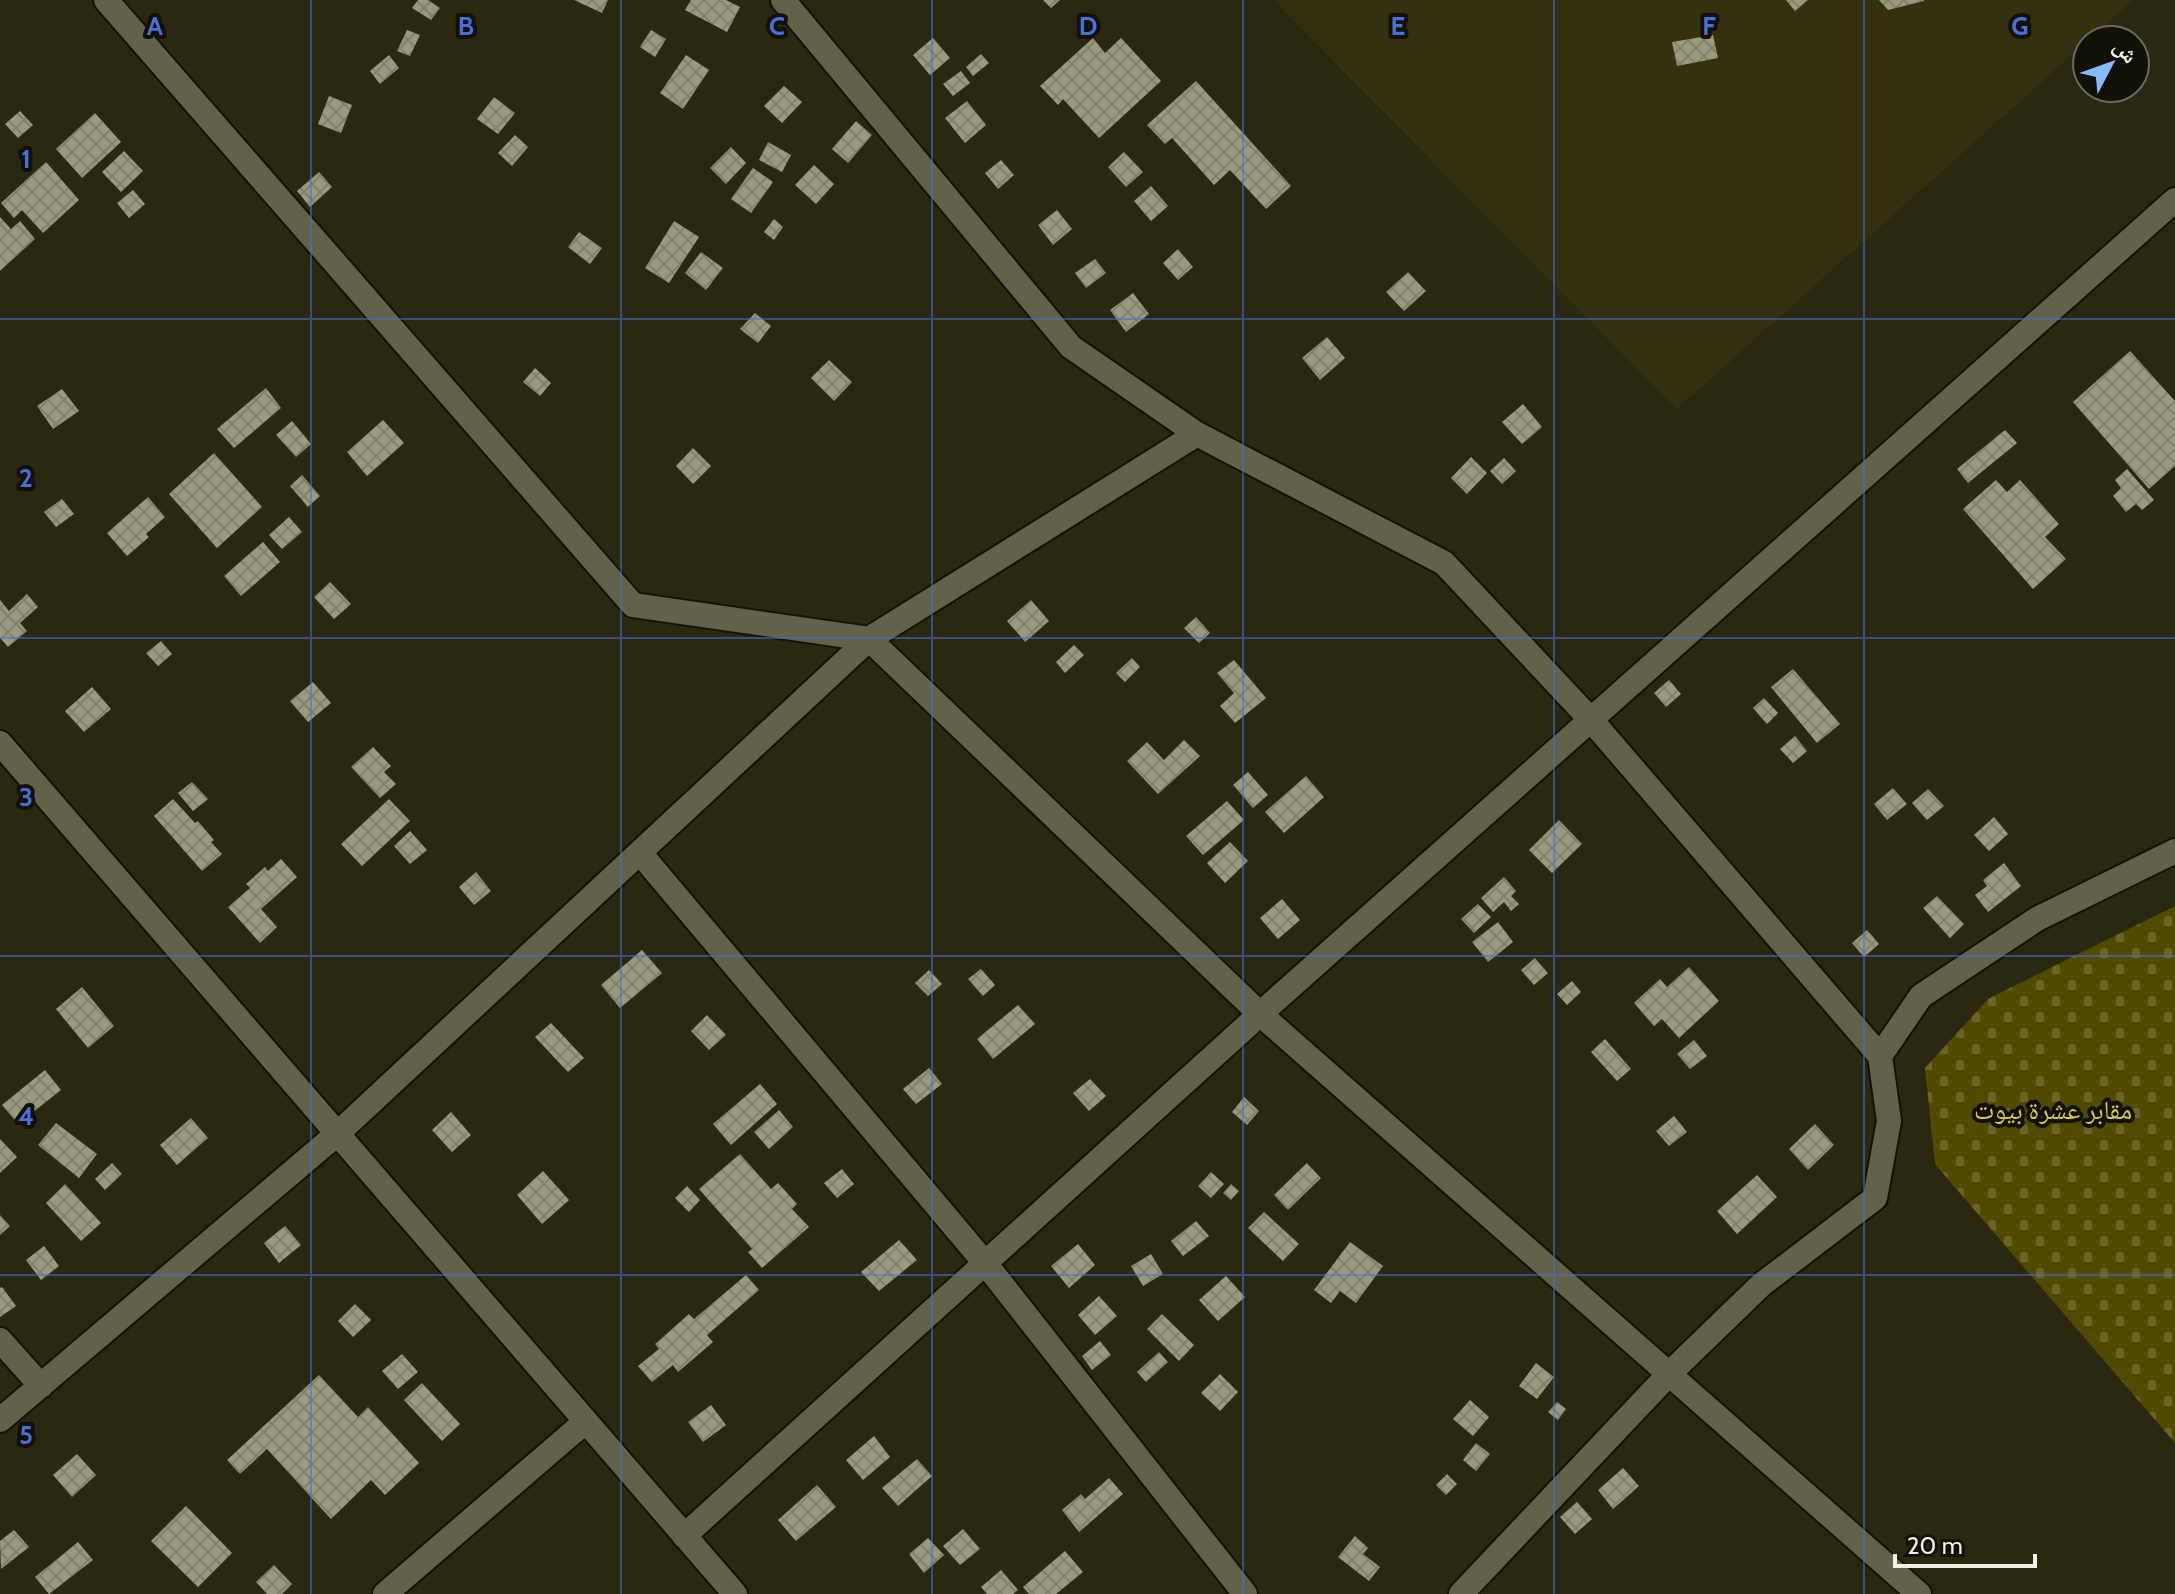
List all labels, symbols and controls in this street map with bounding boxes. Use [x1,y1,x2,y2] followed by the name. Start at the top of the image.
[147,10,164,42] text: A
[458,10,474,42] text: B
[769,10,785,42] text: C
[1079,10,1097,42] text: D
[1391,10,1405,42] text: E
[1702,10,1716,42] text: F
[2011,10,2029,42] text: G
[2071,24,2151,104] north arrow
[2108,34,2144,69] text: ش
[21,143,31,175] text: 1
[19,462,33,494] text: 2
[19,781,33,813] text: 3
[1974,1094,2132,1126] park label: مقابر عشرة بيوت
[18,1100,34,1132] text: 4
[19,1419,33,1451] text: 5
[1895,1518,2035,1568] scale bar
[1907,1531,1963,1560] text: 20 m

